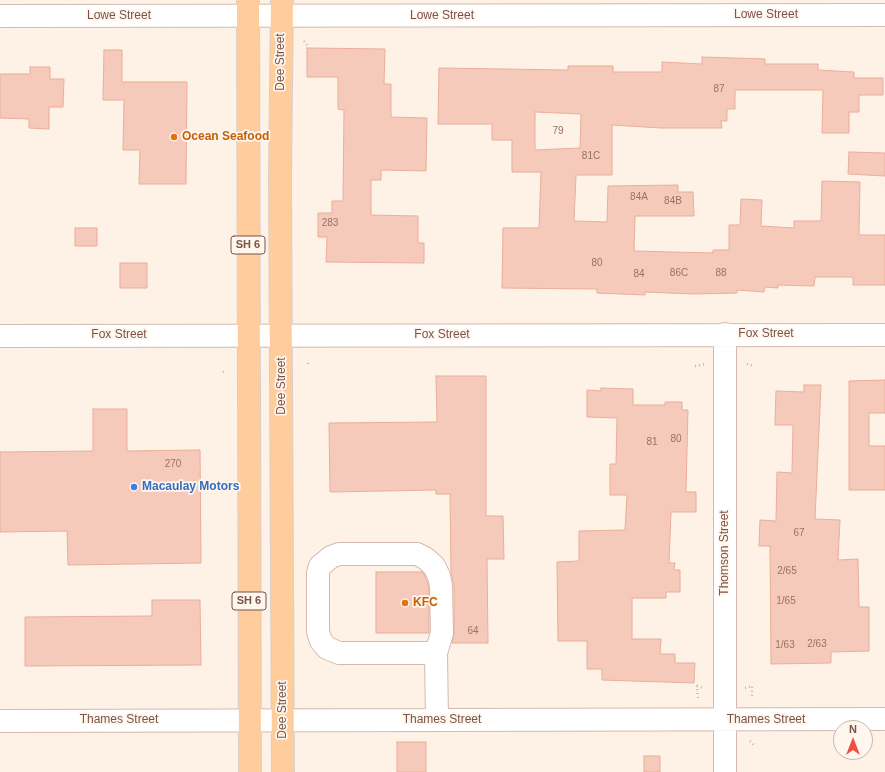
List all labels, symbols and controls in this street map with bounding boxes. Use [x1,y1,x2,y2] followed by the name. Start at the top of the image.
[734,8,798,22] street label: Lowe Street
[87,9,151,23] street label: Lowe Street
[410,9,474,23] street label: Lowe Street
[274,33,288,91] street label: Dee Street
[713,83,725,95] house number: 87
[552,125,564,137] house number: 79
[182,130,269,144] place label: Ocean Seafood
[169,132,179,142] marker: Ocean Seafood
[582,150,600,162] house number: 81C
[630,191,648,203] house number: 84A
[664,195,682,207] house number: 84B
[322,217,338,229] house number: 283
[231,236,265,254] road number: SH 6
[591,257,603,269] house number: 80
[670,267,688,279] house number: 86C
[715,267,727,279] house number: 88
[633,268,645,280] house number: 84
[738,327,794,341] street label: Fox Street
[91,328,147,342] street label: Fox Street
[414,328,470,342] street label: Fox Street
[275,357,289,415] street label: Dee Street
[670,433,682,445] house number: 80
[646,436,658,448] house number: 81
[165,458,181,470] house number: 270
[142,480,239,494] place label: Macaulay Motors
[129,482,139,492] marker: Macaulay Motors
[718,510,732,596] street label: Thomson Street
[793,527,805,539] house number: 67
[777,565,797,577] house number: 2/65
[232,592,266,610] road number: SH 6
[776,595,796,607] house number: 1/65
[413,596,438,610] place label: KFC
[400,598,410,608] marker: KFC
[467,625,479,637] house number: 64
[807,638,827,650] house number: 2/63
[775,639,795,651] house number: 1/63
[276,681,290,739] street label: Dee Street
[80,713,158,727] street label: Thames Street
[403,713,481,727] street label: Thames Street
[727,713,805,727] street label: Thames Street
[833,720,873,760] north arrow
[849,723,857,735] text: N

